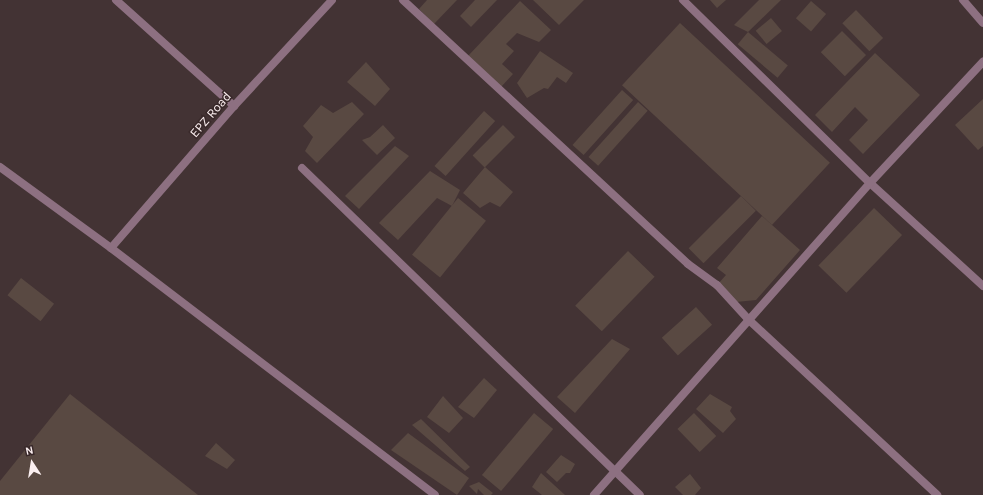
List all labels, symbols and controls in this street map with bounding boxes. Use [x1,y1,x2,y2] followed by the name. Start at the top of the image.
[187,89,235,141] street label: EPZ Road
[12,443,52,483] north arrow
[24,444,35,458] text: N

